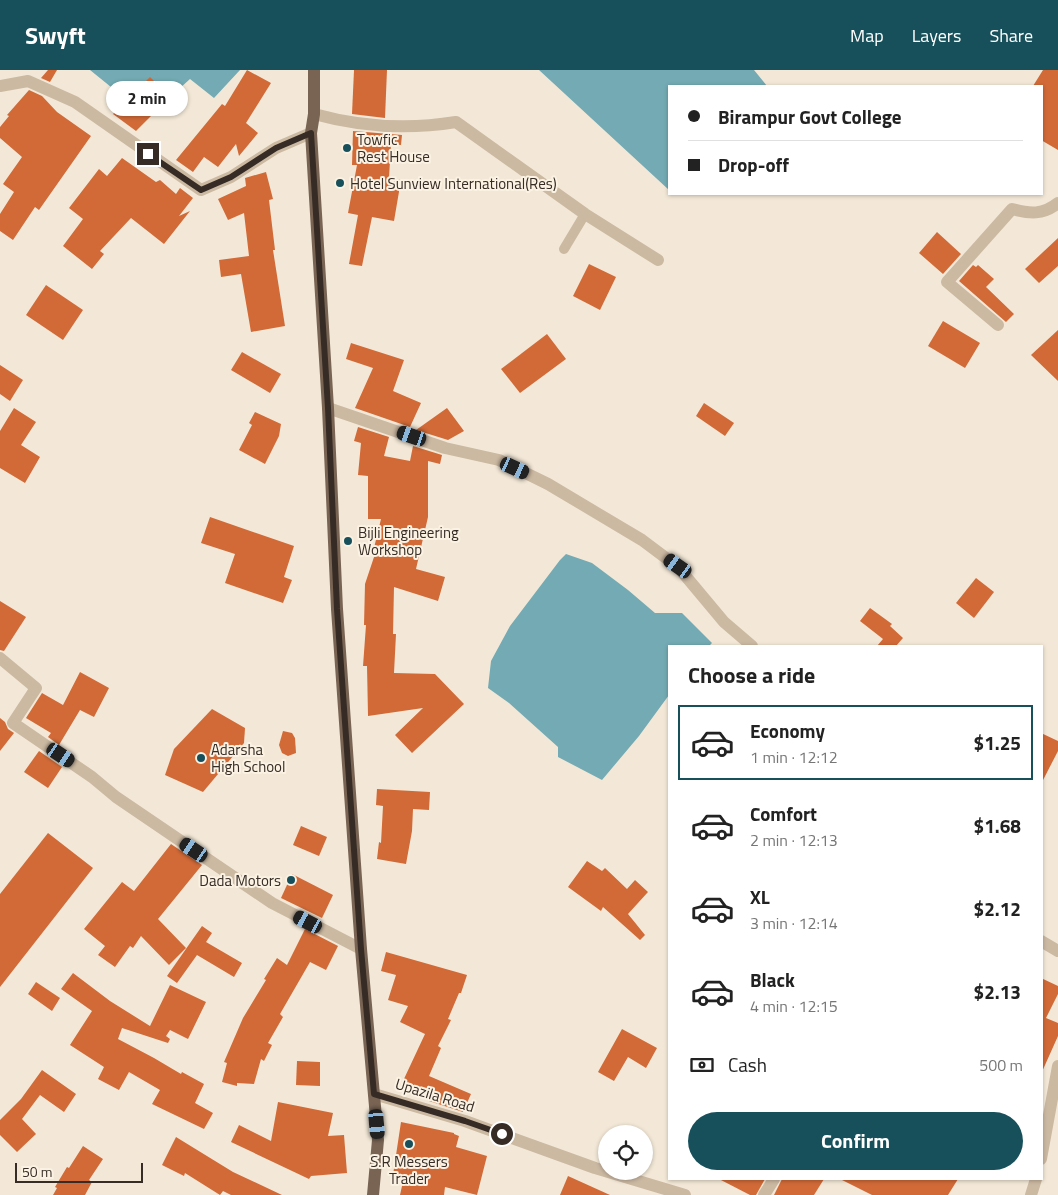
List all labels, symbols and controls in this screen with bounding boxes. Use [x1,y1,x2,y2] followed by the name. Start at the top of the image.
[25,17,86,53] text: Swyft
[850,22,884,49] text: Map
[912,22,961,49] text: Layers
[989,22,1033,49] text: Share
[107,82,189,116] callout: 2 min
[128,86,166,110] text: 2 min
[718,102,901,131] text: Birampur Govt College
[357,128,430,168] place label: Towfic Rest House
[341,142,353,154] marker: Towfic Rest House
[137,143,159,165] route end
[718,150,789,179] text: Drop-off
[350,172,557,195] place label: Hotel Sunview International(Res)
[334,177,346,189] marker: Hotel Sunview International(Res)
[395,424,428,448] car
[498,455,531,481] car
[358,521,459,561] place label: Bijli Engineering Workshop
[342,535,354,547] marker: Bijli Engineering Workshop
[661,551,694,581] car
[688,658,815,692] text: Choose a ride
[750,716,825,745] text: Economy
[690,720,735,765] icon: car
[974,728,1021,757] text: $1.25
[211,738,286,778] place label: Adarsha High School
[44,740,77,770] car
[750,745,838,769] text: 1 min · 12:12
[195,752,207,764] marker: Adarsha High School
[750,799,817,828] text: Comfort
[690,803,735,848] icon: car
[974,811,1021,840] text: $1.68
[750,828,838,852] text: 2 min · 12:13
[177,835,210,865] car
[199,869,281,892] place label: Dada Motors
[285,874,297,886] marker: Dada Motors
[750,882,770,911] text: XL
[690,886,735,931] icon: car
[974,894,1021,923] text: $2.12
[291,908,324,936] car
[750,911,838,935] text: 3 min · 12:14
[750,965,795,994] text: Black
[690,969,735,1014] icon: car
[974,977,1021,1006] text: $2.13
[750,994,838,1018] text: 4 min · 12:15
[728,1050,767,1079] text: Cash
[688,1051,716,1079] icon: cash
[979,1053,1023,1077] text: 500 m
[392,1072,478,1118] street label: Upazila Road
[368,1108,385,1140] car
[688,1112,1023,1170] button: Confirm
[491,1123,513,1145] route start
[598,1125,653,1180] map controls
[598,1125,653,1180] button: locate
[403,1138,415,1150] marker: S.R Messers Trader
[370,1150,448,1190] place label: S.R Messers Trader
[15,1160,142,1183] scale bar
[22,1161,52,1182] text: 50 m

